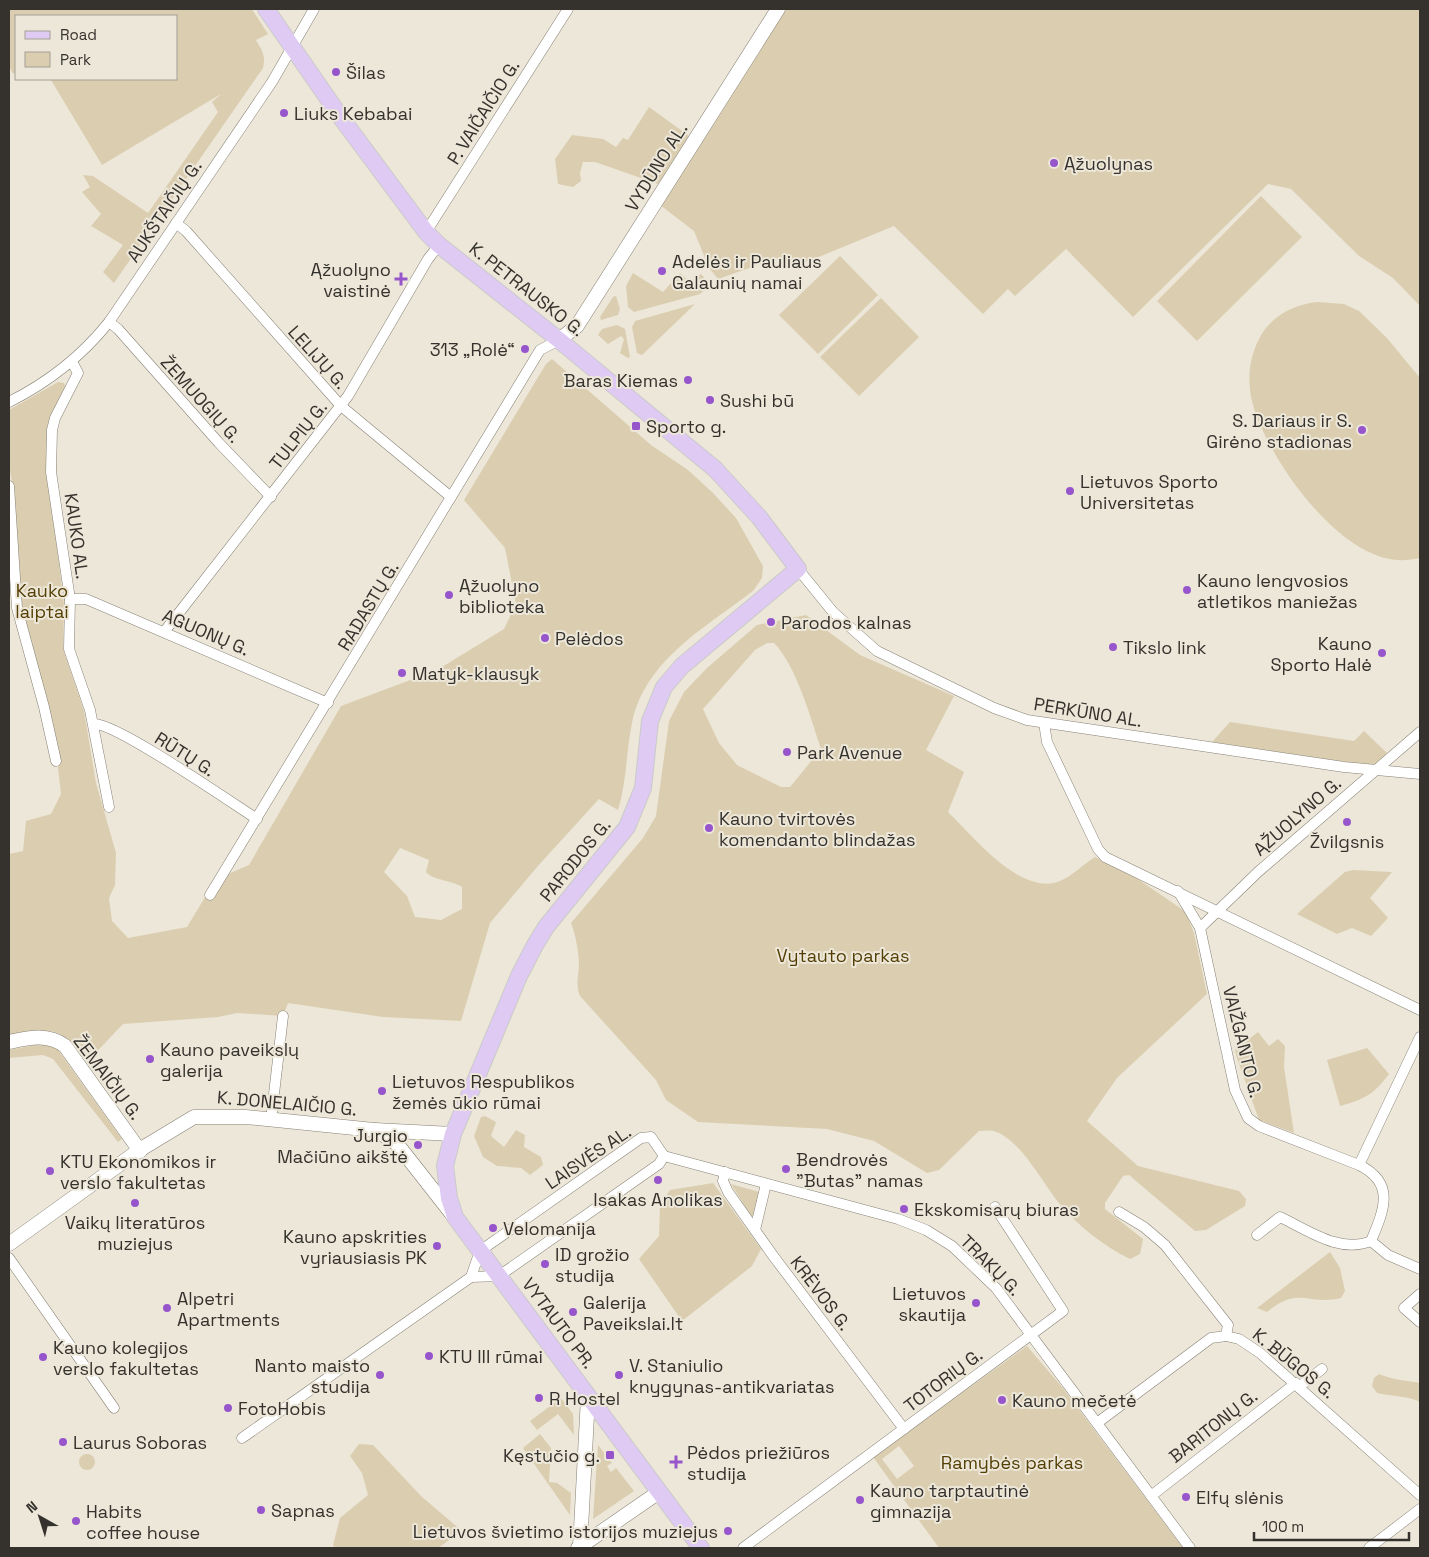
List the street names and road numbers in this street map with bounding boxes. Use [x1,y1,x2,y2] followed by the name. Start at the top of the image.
[442,55,524,169] street label: P. VAIČAIČIO G.
[620,118,692,216] street label: VYDŪNO AL.
[121,155,207,267] street label: AUKŠTAIČIŲ G.
[465,237,589,341] street label: K. PETRAUSKO G.
[283,320,353,394] street label: LELIJŲ G.
[156,351,246,447] street label: ŽEMUOGIŲ G.
[264,396,332,474] street label: TULPIŲ G.
[60,491,94,581] street label: KAUKO AL.
[332,557,404,655] street label: RADASTŲ G.
[159,603,253,661] street label: AGUONŲ G.
[1032,692,1144,732] street label: PERKŪNO AL.
[151,726,219,782] street label: RŪTŲ G.
[1248,771,1346,861] street label: ĄŽUOLYNO G.
[535,814,615,906] street label: PARODOS G.
[1218,984,1268,1100] street label: VAIŽGANTO G.
[68,1030,148,1124] street label: ŽEMAIČIŲ G.
[216,1085,358,1121] street label: K. DONELAIČIO G.
[541,1120,635,1194] street label: LAISVĖS AL.
[956,1230,1026,1300] street label: TRAKŲ G.
[785,1251,857,1335] street label: KRĖVOS G.
[517,1273,601,1373] street label: VYTAUTO PR.
[1248,1323,1340,1403] street label: K. BŪGOS G.
[899,1343,987,1417] street label: TOTORIŲ G.
[1164,1384,1262,1468] street label: BARITONŲ G.

